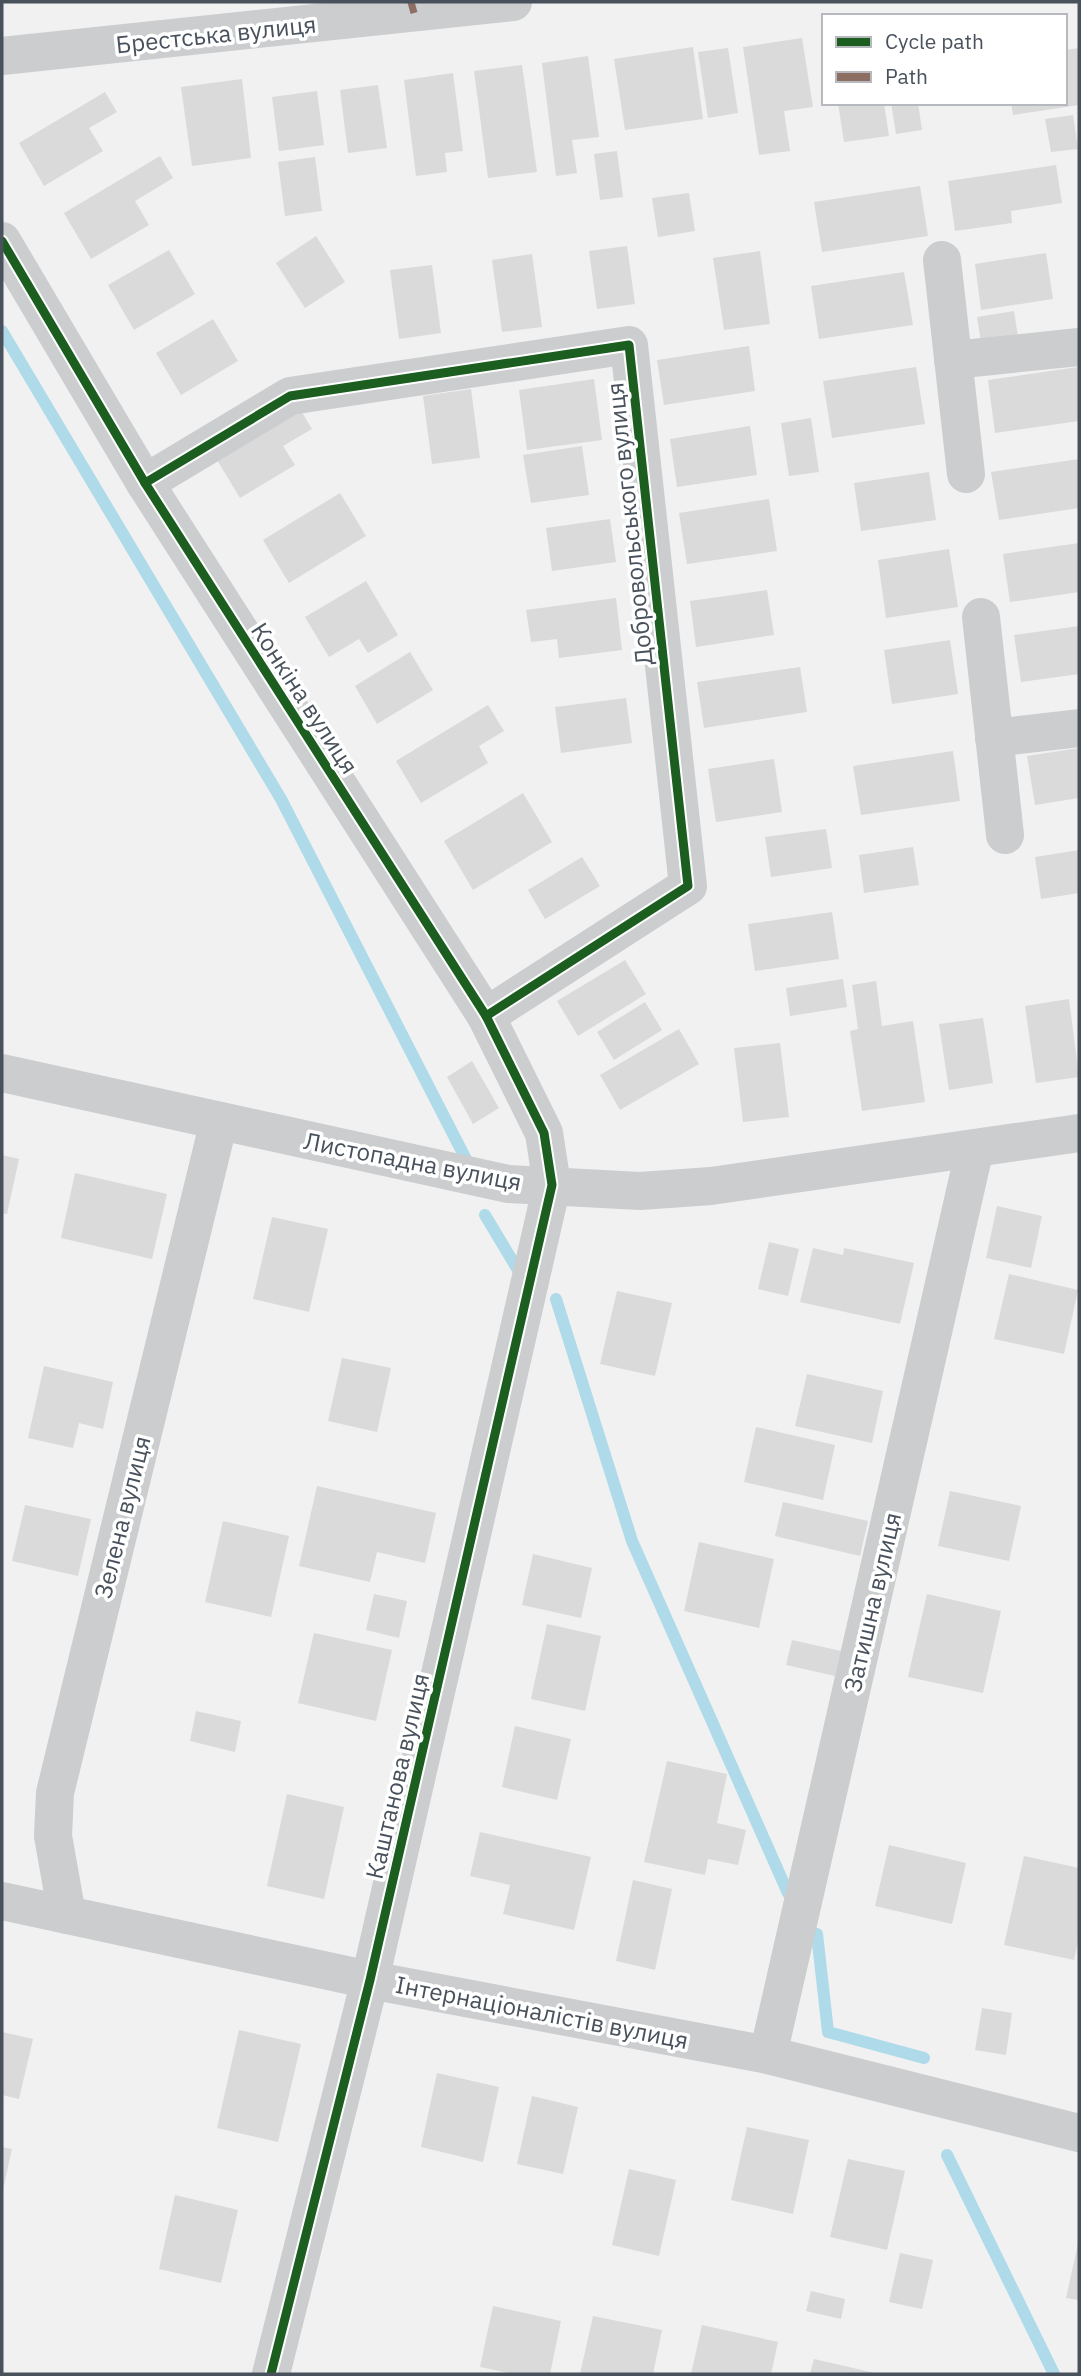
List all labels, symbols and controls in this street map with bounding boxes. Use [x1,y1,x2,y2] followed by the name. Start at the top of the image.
[114,8,318,60] street label: Брестська вулиця
[822,14,1067,105] legend
[885,27,984,55] text: Cycle path
[885,62,928,90] text: Path
[598,381,660,667] street label: Добровольського вулиця
[244,616,366,780] street label: Конкіна вулиця
[302,1124,524,1198] street label: Листопадна вулиця
[86,1432,158,1602] street label: Зелена вулиця
[836,1509,908,1695] street label: Затишна вулиця
[358,1670,436,1882] street label: Каштанова вулиця
[393,1968,691,2056] street label: Інтернаціоналістів вулиця

